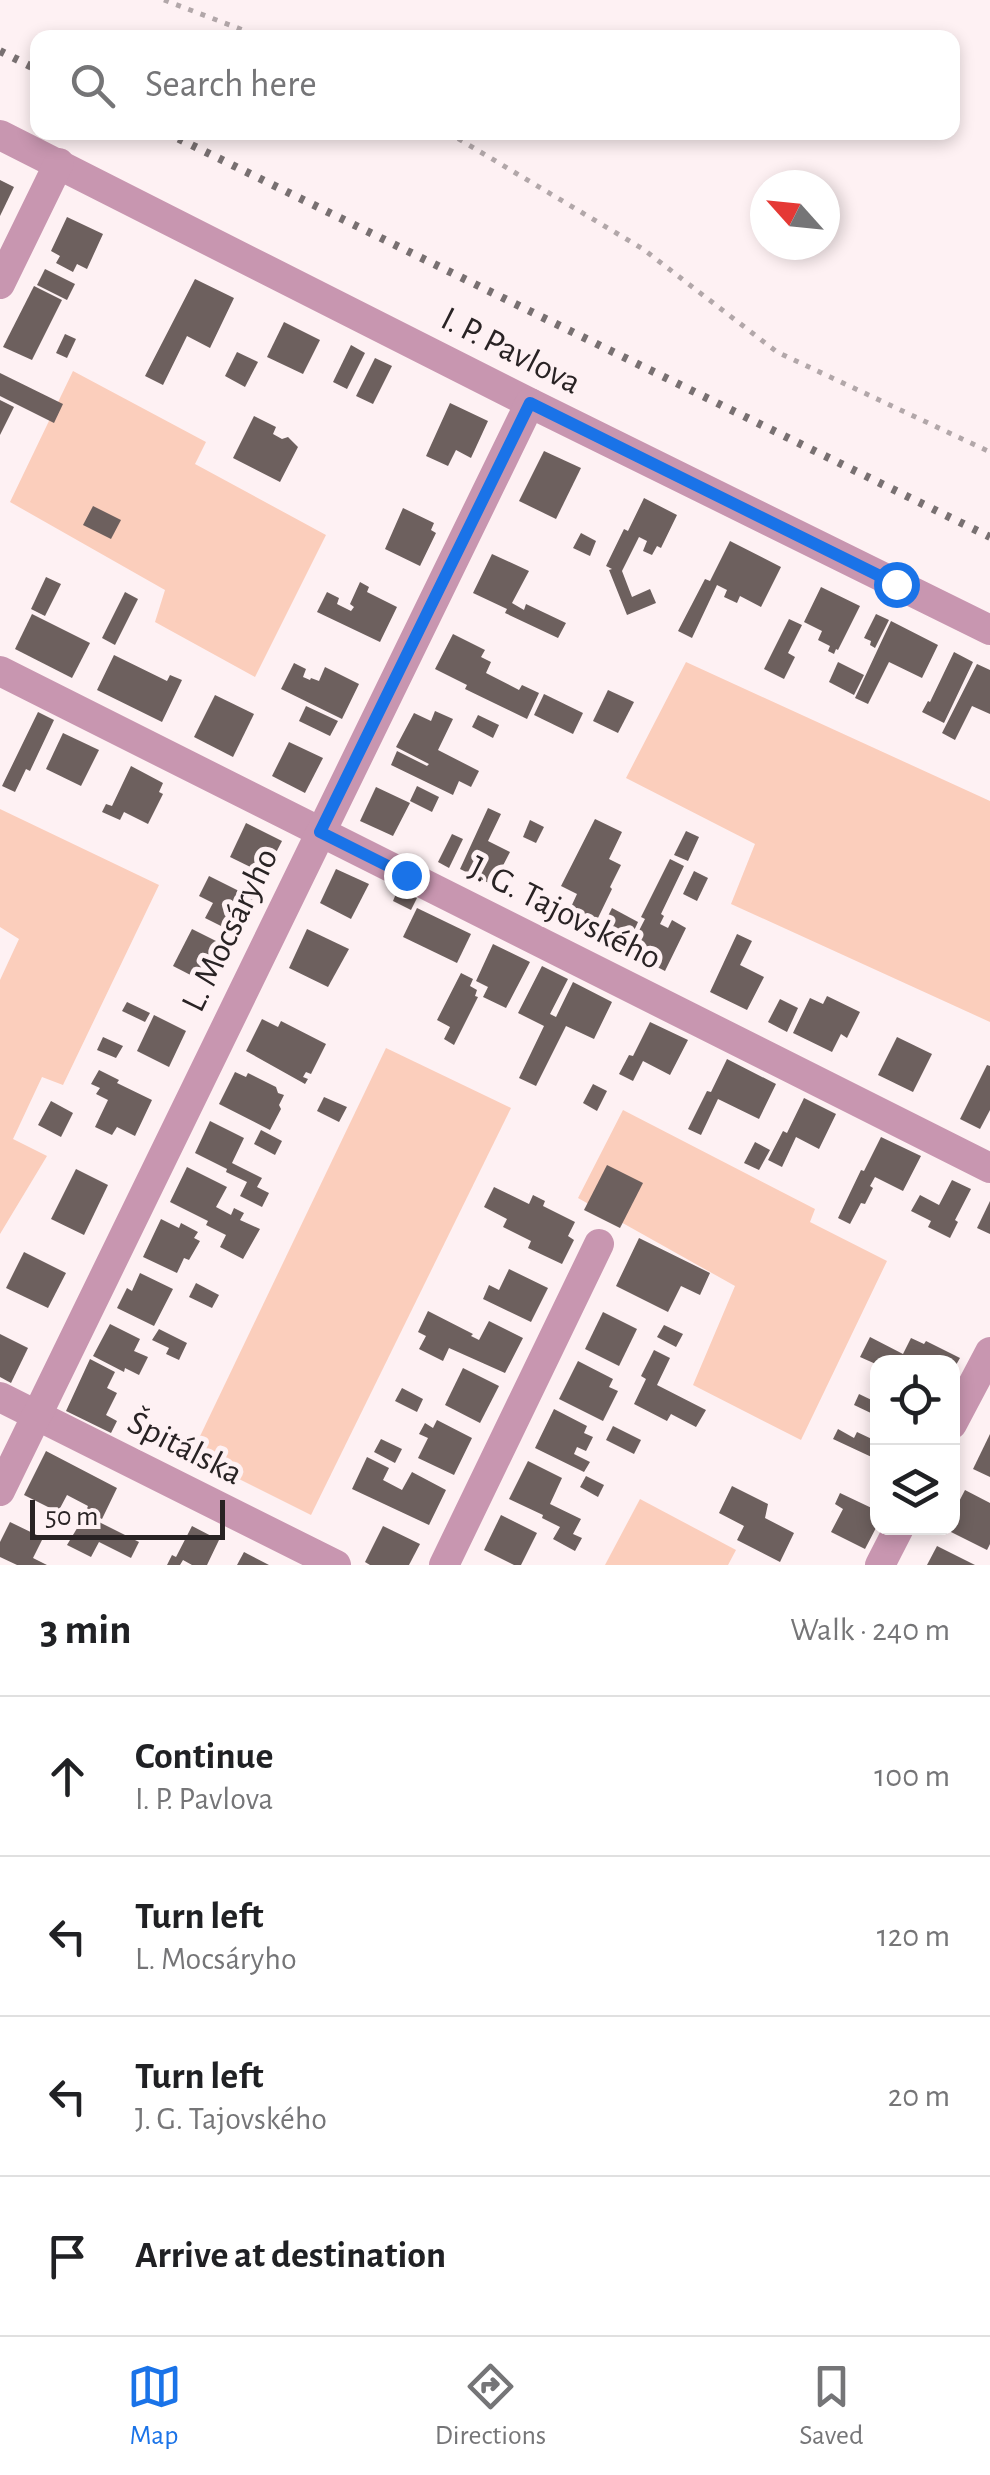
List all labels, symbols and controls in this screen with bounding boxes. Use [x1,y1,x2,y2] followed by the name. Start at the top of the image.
[30,30,960,140] search box
[65,58,120,113] icon: search
[145,66,317,104] text: Search here
[750,170,840,260] north arrow
[436,301,586,401] street label: I. P. Pavlova
[874,562,920,608] route start
[176,843,284,1017] street label: L. Mocsáryho
[463,850,667,976] street label: J. G. Tajovského
[384,853,430,899] route end
[870,1355,960,1535] map controls
[870,1355,960,1445] button: locate
[122,1403,249,1492] street label: Špitálska
[870,1445,960,1535] button: layers
[30,1495,225,1540] scale bar
[45,1503,99,1531] text: 50 m
[40,1609,132,1651] text: 3 min
[790,1614,950,1646] text: Walk · 240 m
[135,1738,273,1776] text: Continue
[40,1749,95,1804] icon: ahead
[874,1760,950,1792] text: 100 m
[135,1783,273,1815] text: I. P. Pavlova
[135,1898,263,1936] text: Turn left
[40,1909,95,1964] icon: left
[877,1920,950,1952] text: 120 m
[135,1943,297,1975] text: L. Mocsáryho
[135,2058,263,2096] text: Turn left
[40,2069,95,2124] icon: left
[888,2080,950,2112] text: 20 m
[135,2103,327,2135] text: J. G. Tajovského
[40,2229,95,2284] icon: arrive
[135,2237,446,2275] text: Arrive at destination
[127,2359,182,2453] tab: Map
[435,2359,546,2453] tab: Directions
[799,2359,863,2453] tab: Saved

